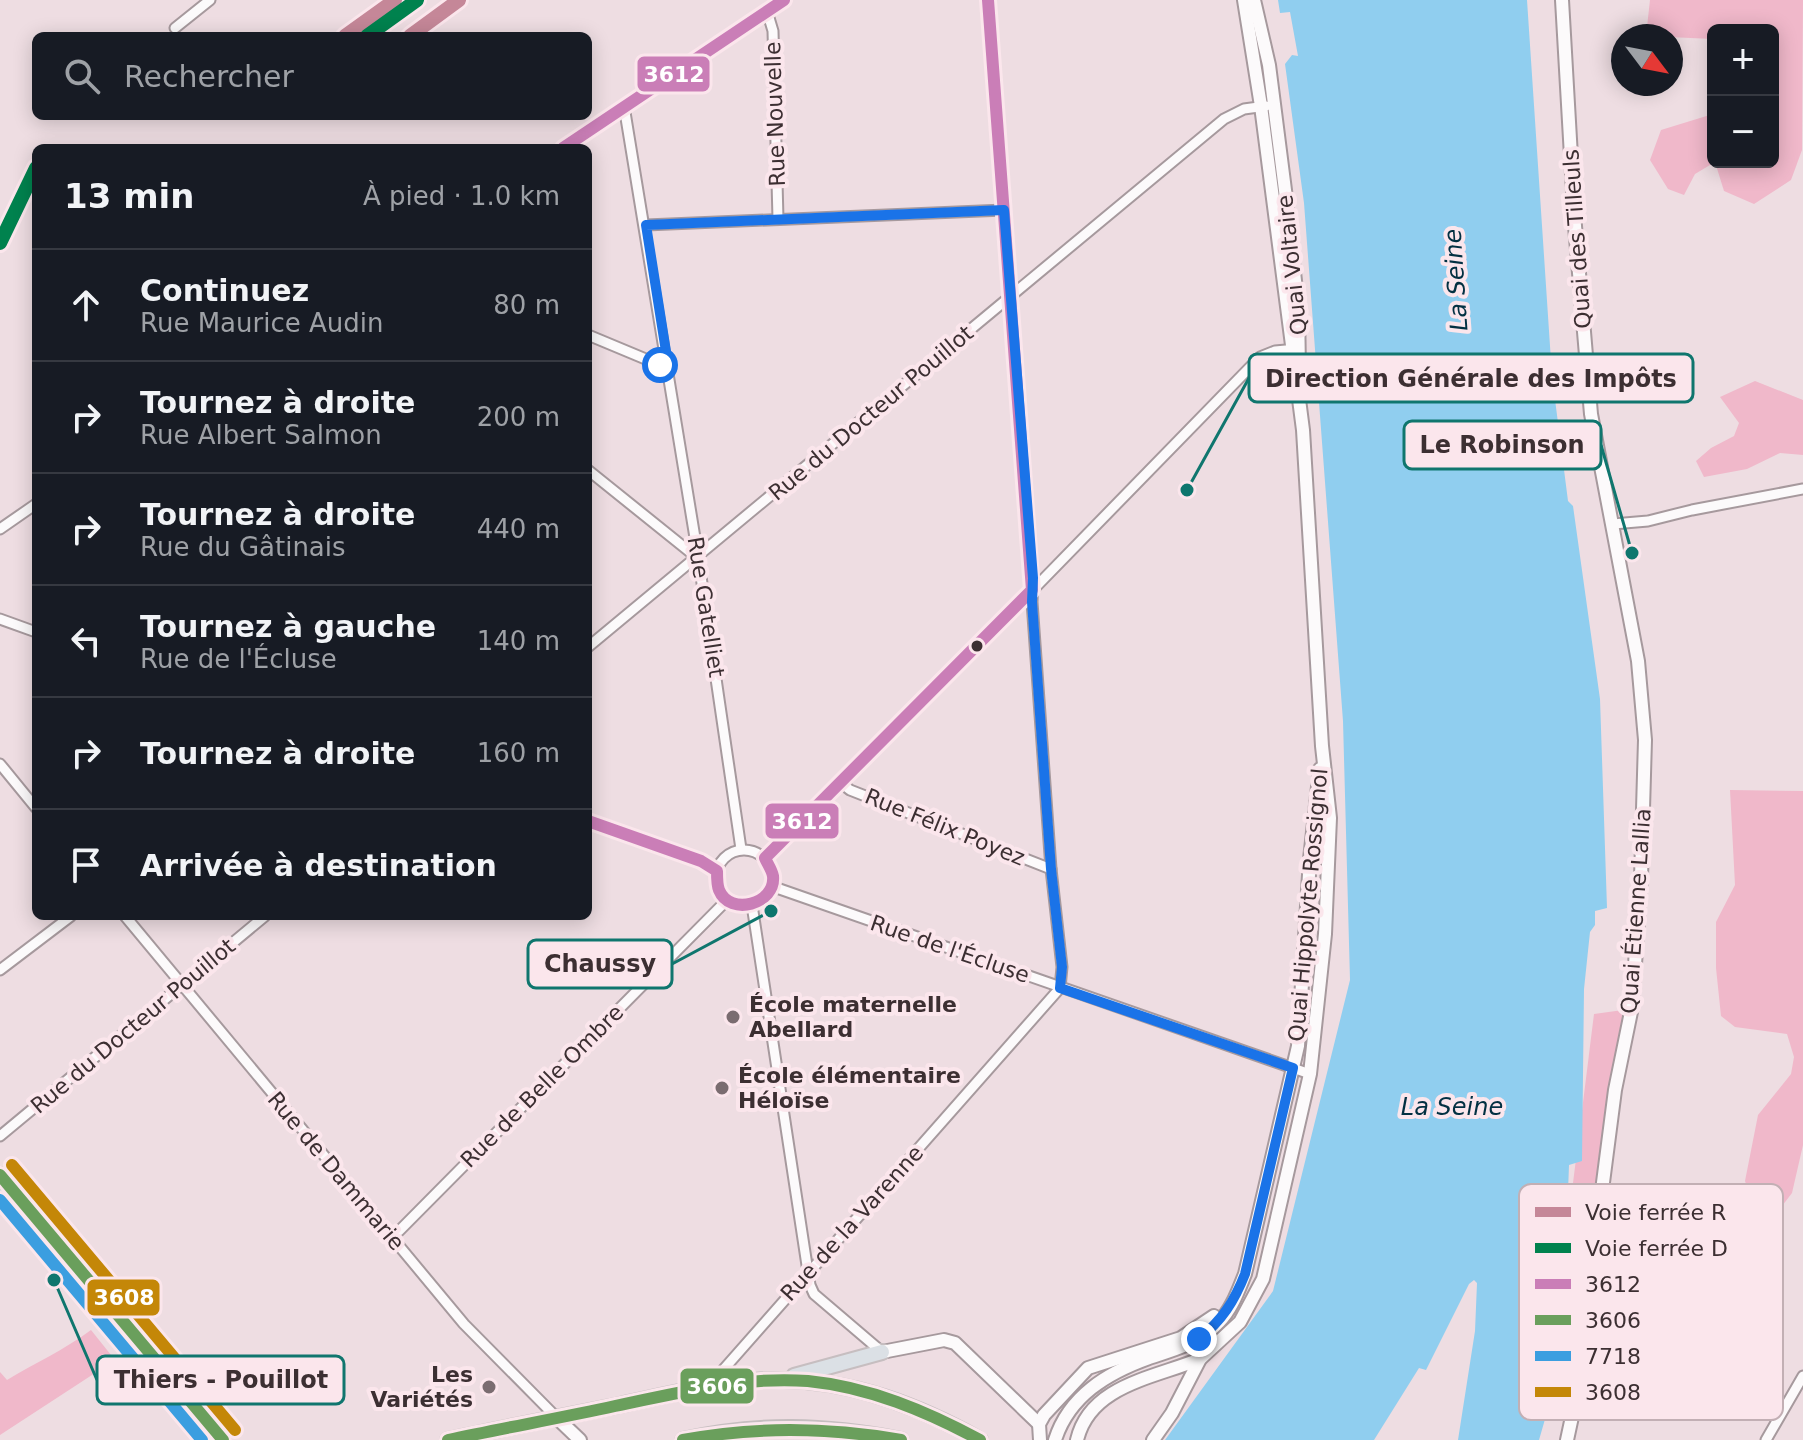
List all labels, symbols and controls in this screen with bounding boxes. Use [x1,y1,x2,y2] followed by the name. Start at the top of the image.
[1611,24,1683,96] north arrow
[1707,24,1779,168] map controls
[1707,24,1779,96] button: +
[32,32,592,120] search box
[760,41,790,187] street label: Rue Nouvelle
[60,54,104,98] icon: search
[636,55,711,93] line badge: 3612
[124,59,294,94] text: Rechercher
[643,62,705,87] text: 3612
[1707,96,1779,168] button: −
[1558,148,1596,330] street label: Quai des Tilleuls
[64,176,194,216] text: 13 min
[363,181,560,211] text: À pied · 1.0 km
[1272,194,1312,336] street label: Quai Voltaire
[1438,228,1474,332] water label: La Seine
[140,273,309,308] text: Continuez
[64,283,108,327] icon: ahead
[493,290,560,320] text: 80 m
[140,308,383,338] text: Rue Maurice Audin
[764,320,978,506] street label: Rue du Docteur Pouillot
[642,347,678,383] route start
[1249,354,1693,402] callout: Direction Générale des Impôts
[1265,365,1677,393] text: Direction Générale des Impôts
[140,385,415,420] text: Tournez à droite
[64,395,108,439] icon: right
[477,402,560,432] text: 200 m
[140,420,382,450] text: Rue Albert Salmon
[1404,421,1601,469] callout: Le Robinson
[1419,431,1585,459] text: Le Robinson
[140,497,415,532] text: Tournez à droite
[64,507,108,551] icon: right
[477,514,560,544] text: 440 m
[140,532,346,562] text: Rue du Gâtinais
[683,535,730,679] street label: Rue Gatelliet
[140,609,436,644] text: Tournez à gauche
[64,619,108,663] icon: left
[477,626,560,656] text: 140 m
[969,638,985,654] unlabelled marker
[140,644,337,674] text: Rue de l'Écluse
[64,731,108,775] icon: right
[140,736,415,771] text: Tournez à droite
[477,738,560,768] text: 160 m
[1284,767,1332,1043] street label: Quai Hippolyte Rossignol
[861,784,1029,870] street label: Rue Félix Poyez
[764,802,840,840] line badge: 3612
[1616,807,1656,1015] street label: Quai Étienne Lallia
[771,809,833,834] text: 3612
[64,843,108,887] icon: arrive
[140,848,497,883] text: Arrivée à destination
[867,910,1033,988] street label: Rue de l'Écluse
[26,933,240,1119] street label: Rue du Docteur Pouillot
[528,940,672,988] callout: Chaussy
[544,950,656,978] text: Chaussy
[749,992,957,1042] place label: École maternelle Abellard
[456,1000,628,1172] street label: Rue de Belle Ombre
[724,1008,742,1026] marker: École maternelle Abellard
[738,1063,961,1113] place label: École élémentaire Héloïse
[713,1079,731,1097] marker: École élémentaire Héloïse
[263,1087,409,1255] street label: Rue de Dammarie
[1401,1093,1503,1121] water label: La Seine
[776,1140,928,1306] street label: Rue de la Varenne
[1519,1184,1783,1420] legend
[1585,1200,1726,1225] text: Voie ferrée R
[1585,1236,1728,1261] text: Voie ferrée D
[1585,1272,1641,1297] text: 3612
[86,1278,161,1317] line badge: 3608
[93,1285,155,1310] text: 3608
[1585,1308,1641,1333] text: 3606
[1181,1321,1217,1357] route end
[1585,1344,1641,1369] text: 7718
[97,1356,344,1404] callout: Thiers - Pouillot
[370,1362,473,1412] place label: Les Variétés
[114,1366,328,1394] text: Thiers - Pouillot
[679,1367,755,1405] line badge: 3606
[686,1374,748,1399] text: 3606
[480,1378,498,1396] marker: Les Variétés
[1585,1380,1641,1405] text: 3608

